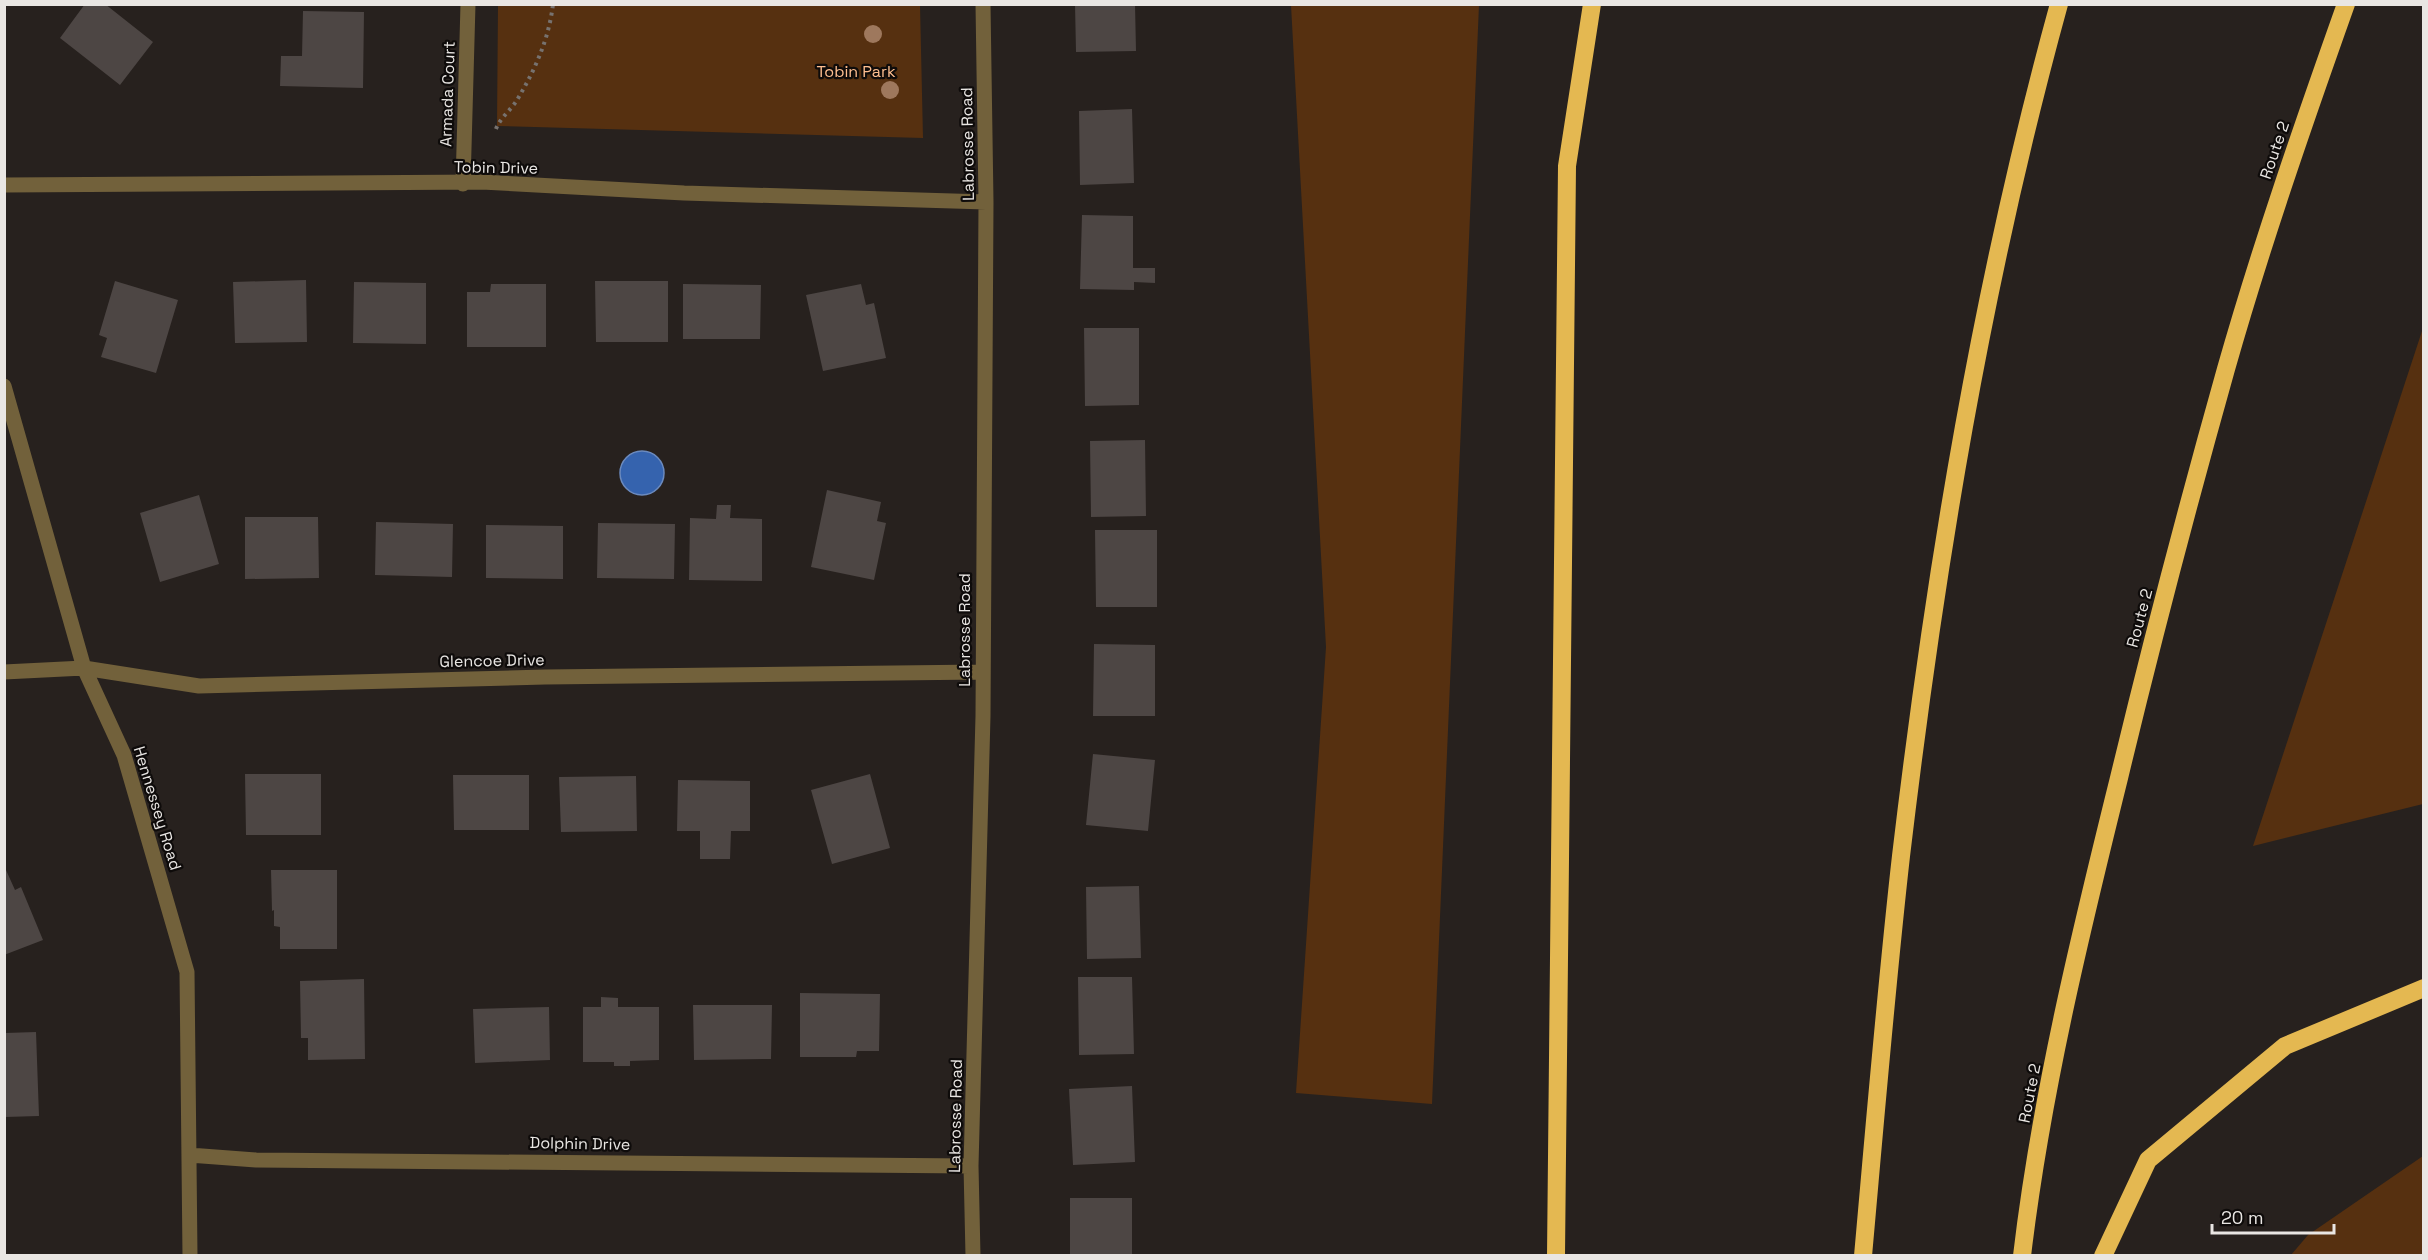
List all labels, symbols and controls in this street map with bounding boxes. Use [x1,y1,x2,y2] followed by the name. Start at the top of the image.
[435,41,460,147] street label: Armada Court
[816,61,896,82] park label: Tobin Park
[956,87,979,201] street label: Labrosse Road
[2255,118,2294,182] street label: Route 2
[454,156,538,179] street label: Tobin Drive
[954,573,975,687] street label: Labrosse Road
[2122,586,2157,650] street label: Route 2
[439,649,545,672] street label: Glencoe Drive
[129,744,186,873] street label: Hennessey Road
[944,1059,967,1173] street label: Labrosse Road
[2013,1062,2046,1125] street label: Route 2
[529,1132,631,1155] street label: Dolphin Drive
[2212,1197,2334,1235] scale bar
[2221,1206,2264,1229] text: 20 m

